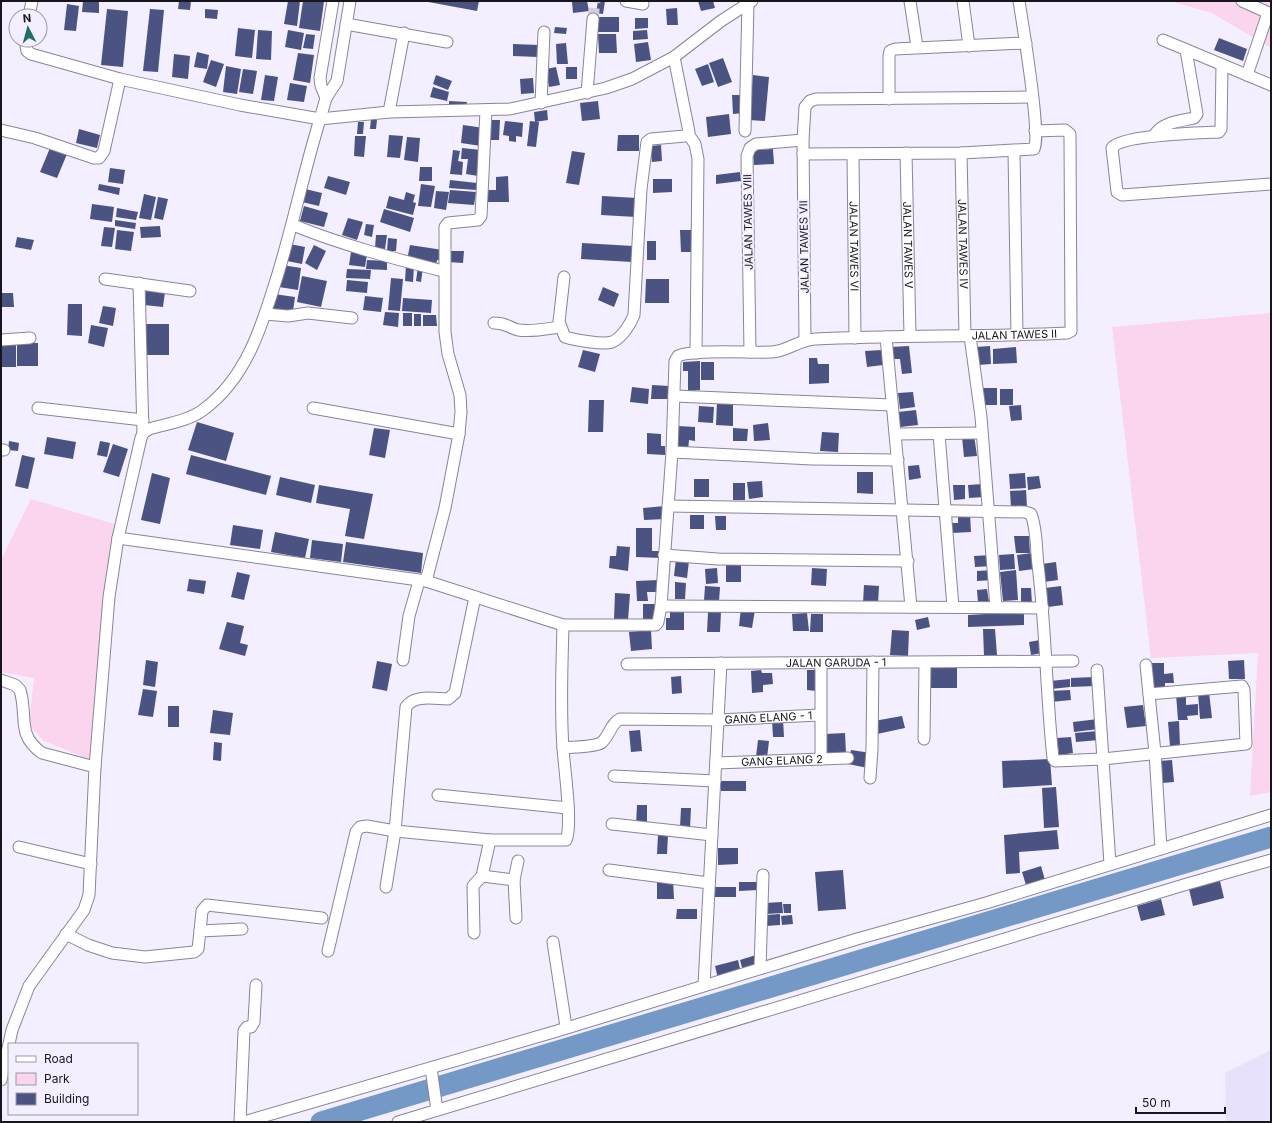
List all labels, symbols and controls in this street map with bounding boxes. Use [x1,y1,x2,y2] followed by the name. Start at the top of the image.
[8,8,48,48] north arrow
[22,11,32,25] text: N
[740,174,756,270] street label: JALAN TAWES VIII
[955,199,971,290] street label: JALAN TAWES IV
[796,200,812,294] street label: JALAN TAWES VII
[847,201,861,291] street label: JALAN TAWES VI
[900,201,916,289] street label: JALAN TAWES V
[971,326,1057,343] street label: JALAN TAWES II
[786,655,886,670] street label: JALAN GARUDA - 1
[724,708,813,727] street label: GANG ELANG - 1
[741,752,823,769] street label: GANG ELANG 2
[8,1043,138,1115] legend
[44,1051,73,1066] text: Road
[44,1071,70,1086] text: Park
[1136,1089,1225,1115] scale bar
[44,1091,89,1106] text: Building
[1142,1095,1171,1110] text: 50 m

